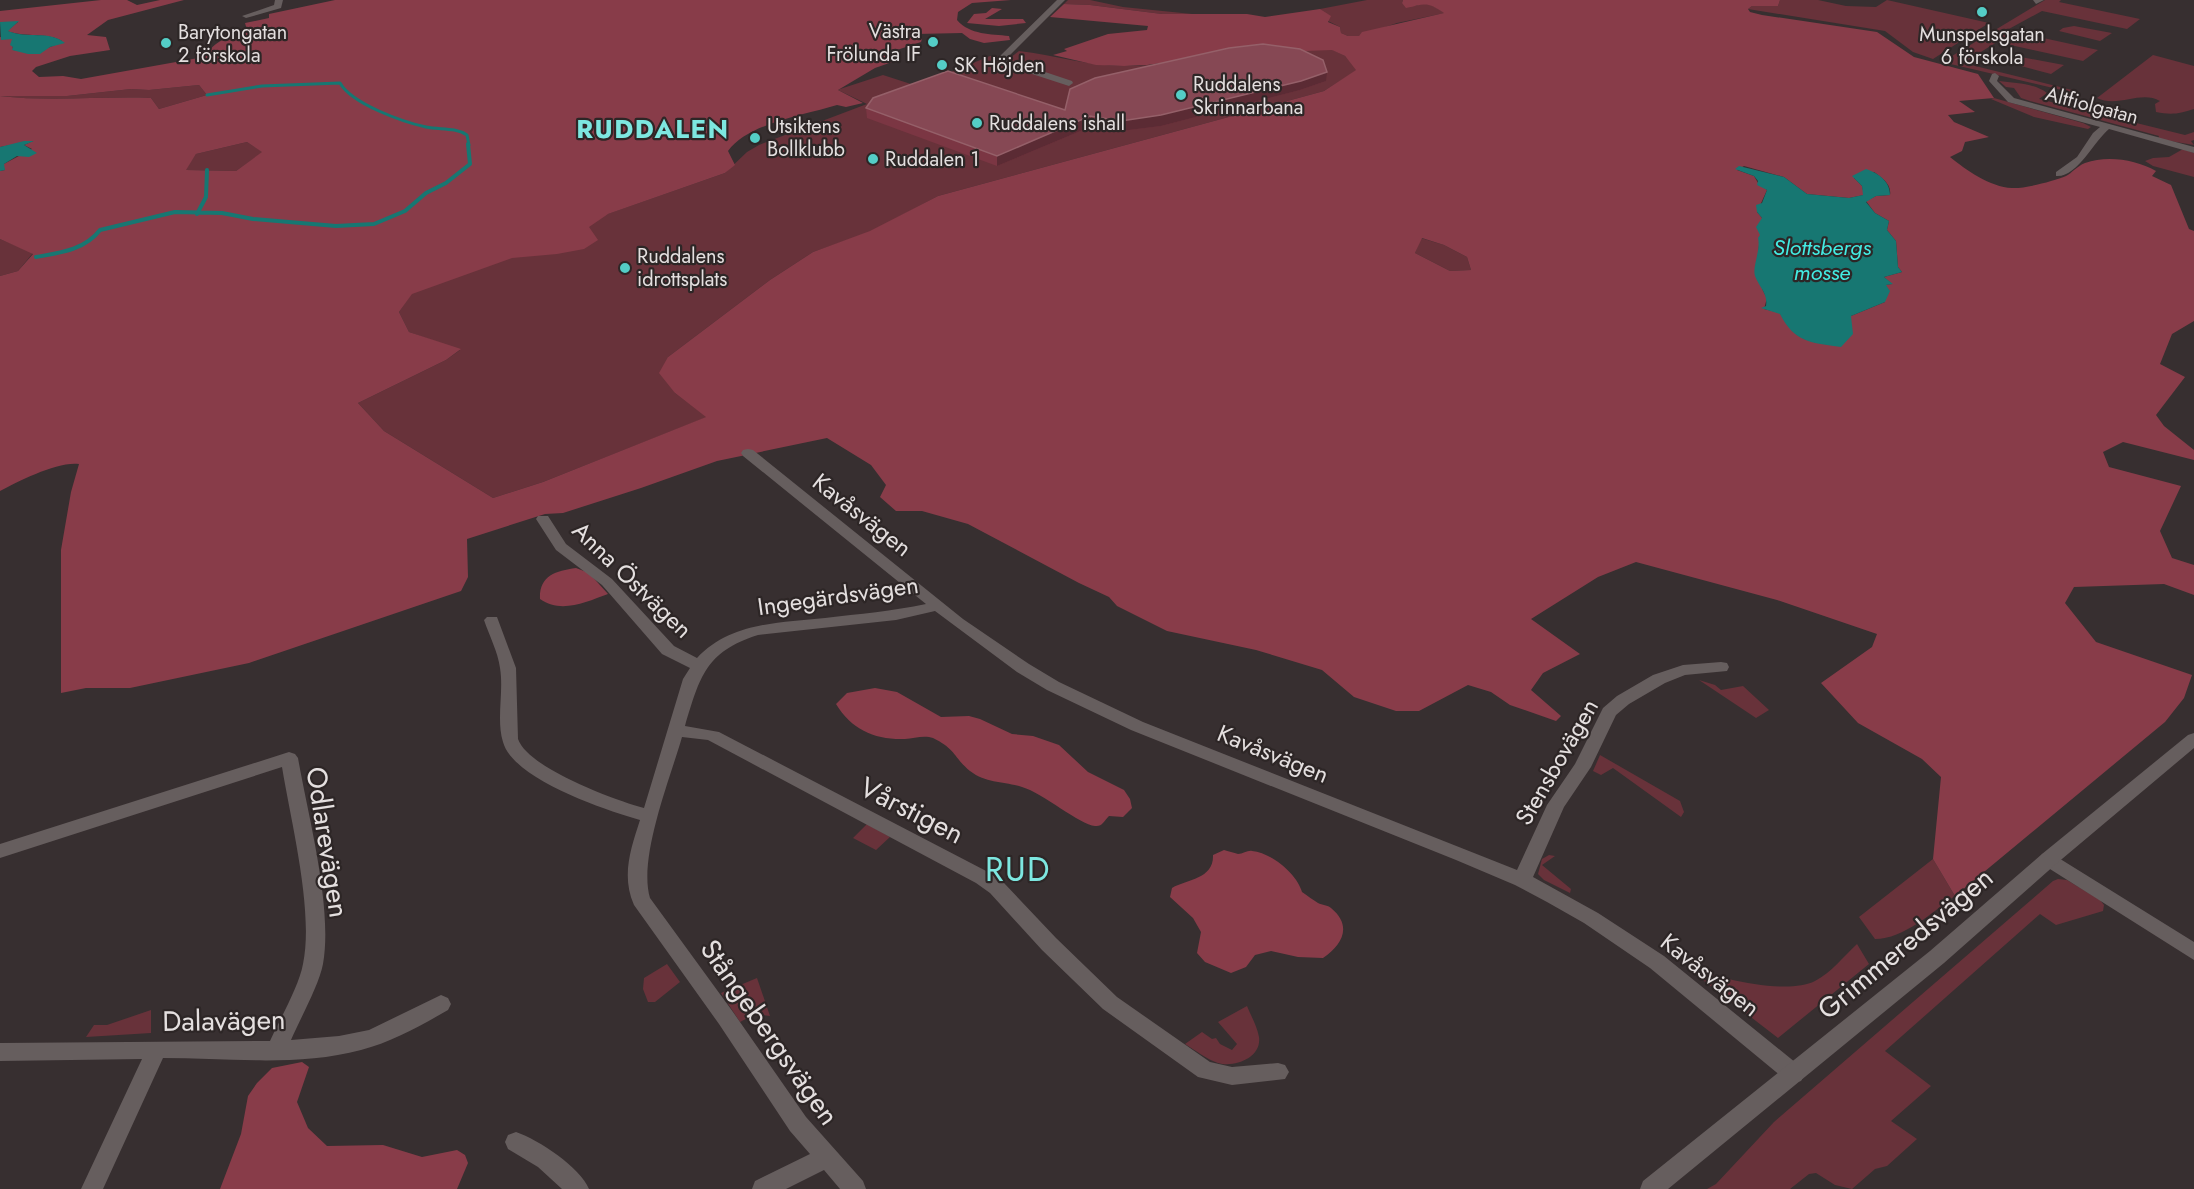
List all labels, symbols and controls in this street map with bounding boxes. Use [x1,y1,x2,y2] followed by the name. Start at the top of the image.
[1975,5,1989,19] marker: Munspelsgatan 6 förskola
[826,17,921,69] place label: Västra Frölunda IF
[178,18,287,70] place label: Barytongatan 2 förskola
[1919,20,2045,72] place label: Munspelsgatan 6 förskola
[926,35,940,49] marker: Västra Frölunda IF
[159,36,173,50] marker: Barytongatan 2 förskola
[954,51,1045,80] place label: SK Höjden
[935,58,949,72] marker: SK Höjden
[1193,70,1303,122] place label: Ruddalens Skrinnarbana
[2042,79,2141,132] street label: Altfiolgatan
[1174,88,1188,102] marker: Ruddalens Skrinnarbana
[989,109,1125,138] place label: Ruddalens ishall
[576,110,730,148] district label: RUDDALEN
[767,112,845,164] place label: Utsiktens Bollklubb
[970,116,984,130] marker: Ruddalens ishall
[748,131,762,145] marker: Utsiktens Bollklubb
[885,145,980,174] place label: Ruddalen 1
[866,152,880,166] marker: Ruddalen 1
[1773,231,1871,288] water label: Slottsbergs mosse
[637,242,727,294] place label: Ruddalens idrottsplats
[618,261,632,275] marker: Ruddalens idrottsplats
[805,465,919,565] street label: Kavåsvägen
[564,513,700,646] street label: Anna Östvägen
[755,567,921,624] street label: Ingegärdsvägen
[1506,692,1607,831] street label: Stensbovägen
[1212,715,1334,792] street label: Kavåsvägen
[295,764,360,920] street label: Odlarevägen
[853,767,971,854] street label: Vårstigen
[985,846,1051,893] district label: RUD
[1809,857,2002,1029] street label: Grimmeredsvägen
[1653,925,1767,1025] street label: Kavåsvägen
[690,931,849,1133] street label: Stångebergsvägen
[162,999,286,1042] street label: Dalavägen

